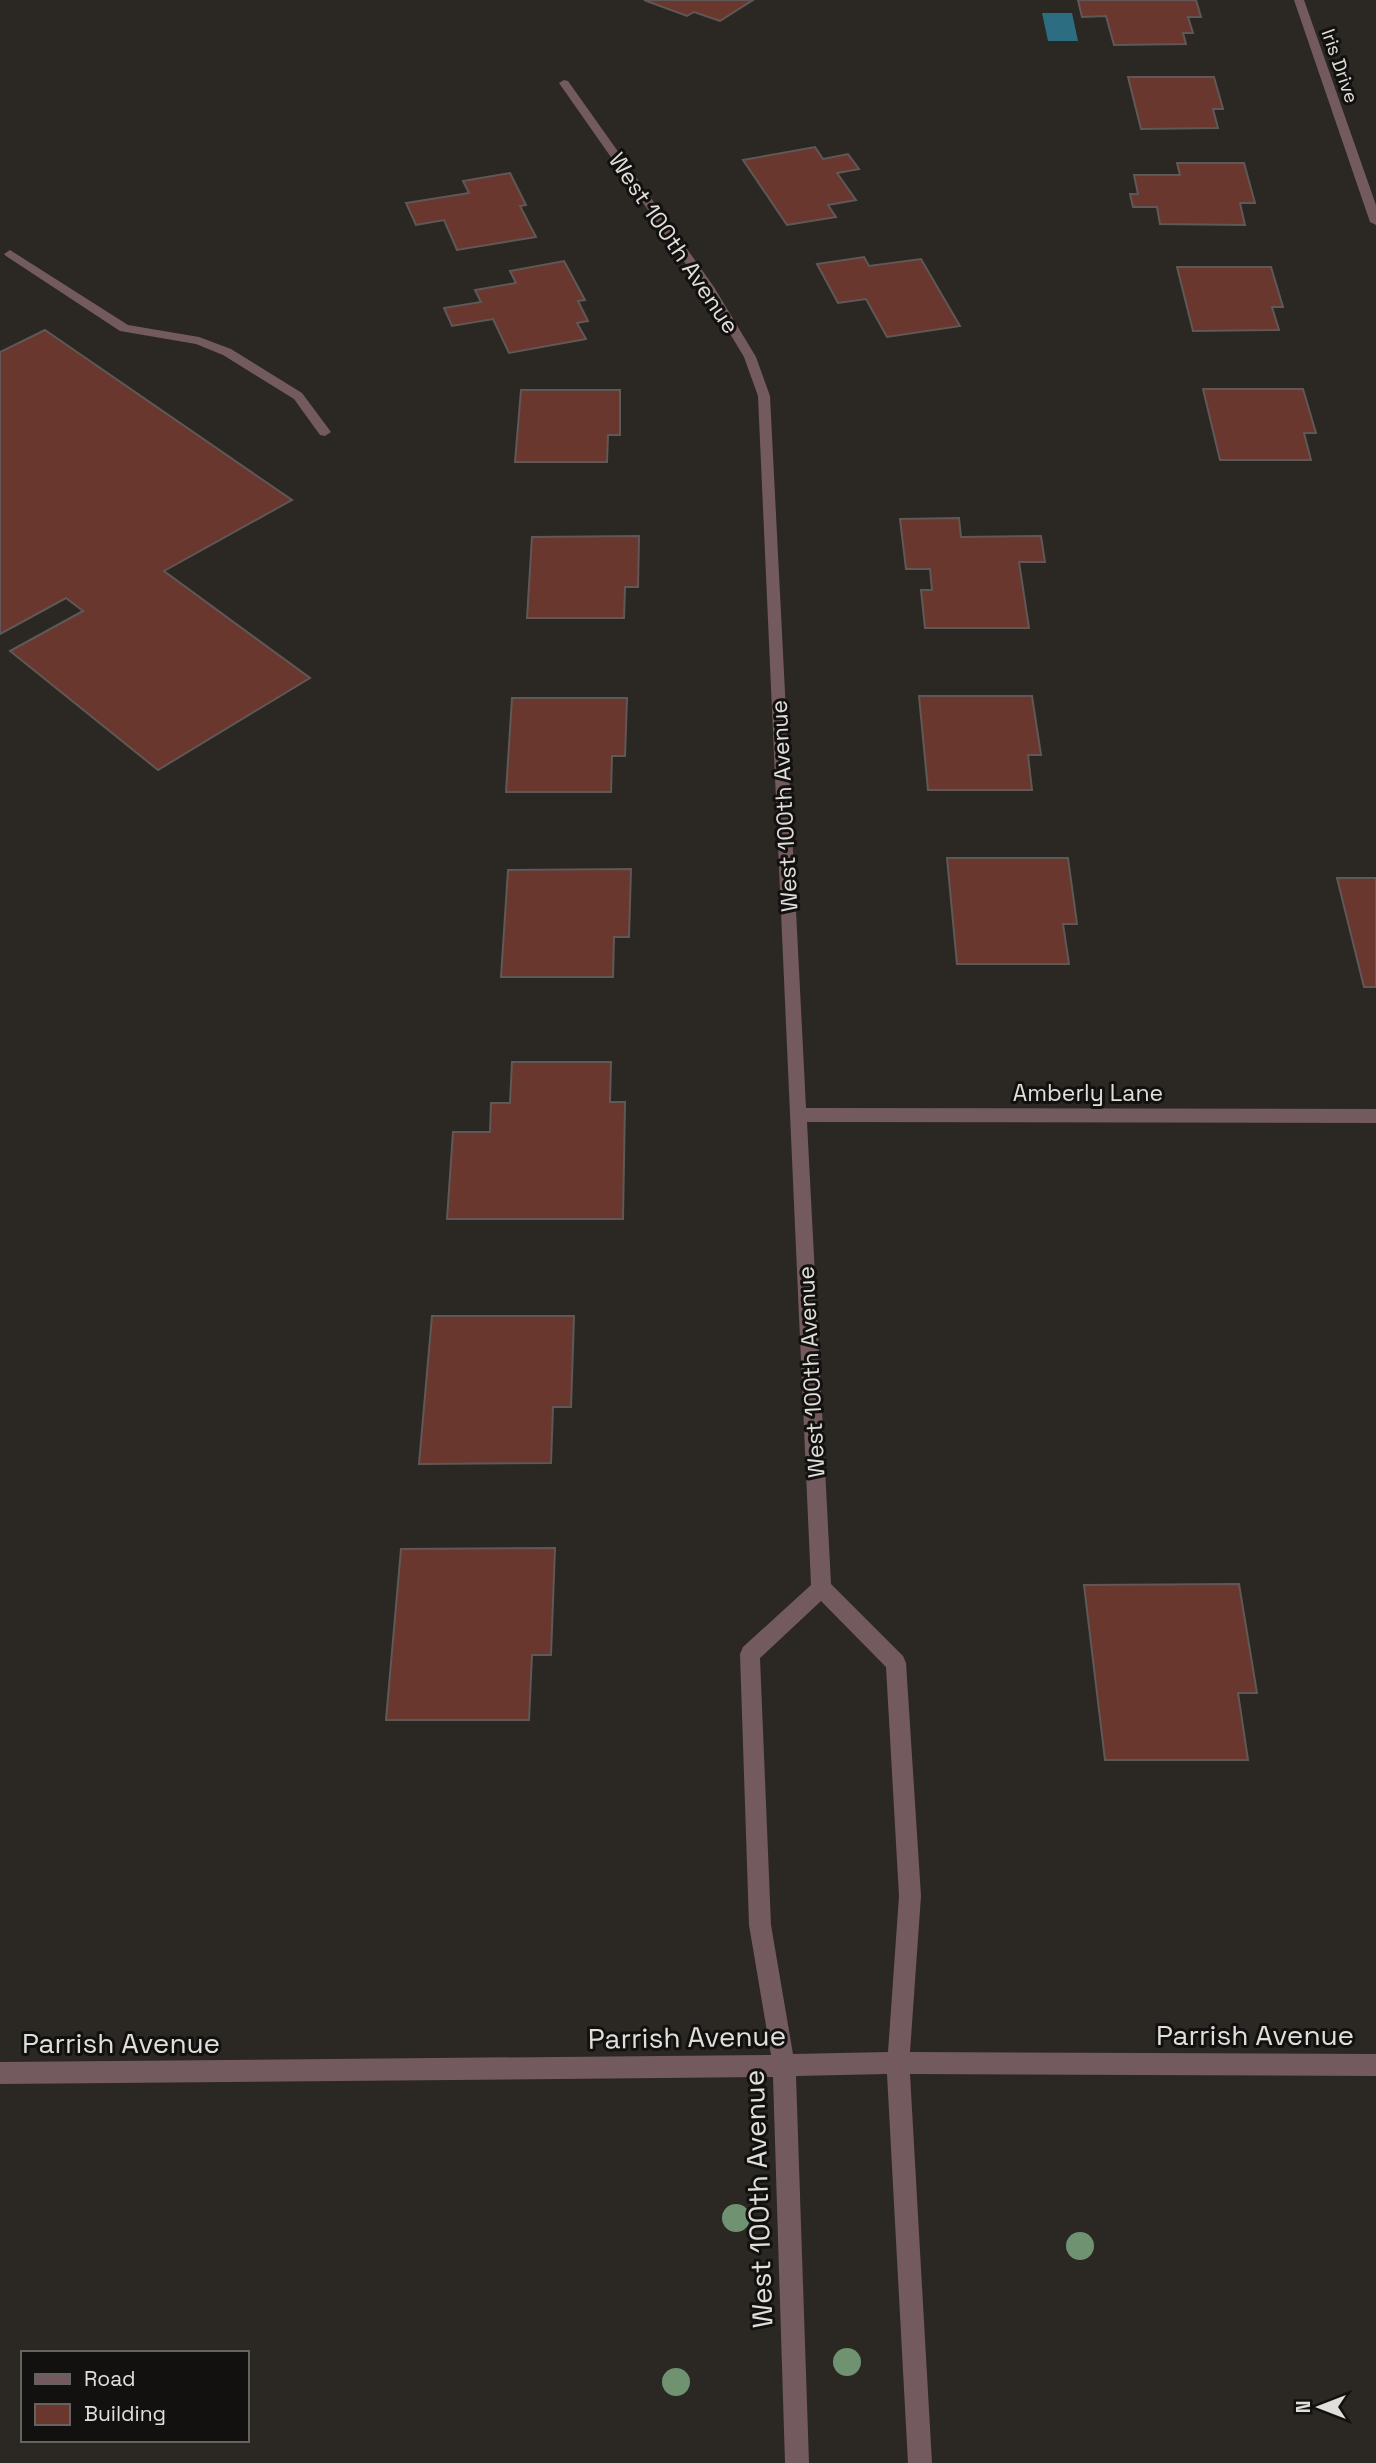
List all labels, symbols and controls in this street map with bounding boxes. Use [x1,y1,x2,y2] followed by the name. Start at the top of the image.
[1316,26,1364,106] street label: Iris Drive
[602,147,746,339] street label: West 100th Avenue
[763,699,805,913] street label: West 100th Avenue
[1013,1078,1163,1108] street label: Amberly Lane
[790,1265,832,1479] street label: West 100th Avenue
[588,2017,786,2057] street label: Parrish Avenue
[1156,2017,1354,2053] street label: Parrish Avenue
[22,2025,220,2061] street label: Parrish Avenue
[735,2069,781,2329] street label: West 100th Avenue
[21,2351,248,2442] legend
[84,2365,136,2392] text: Road
[1285,2372,1355,2442] north arrow
[84,2400,166,2427] text: Building
[1291,2401,1316,2413] text: N

